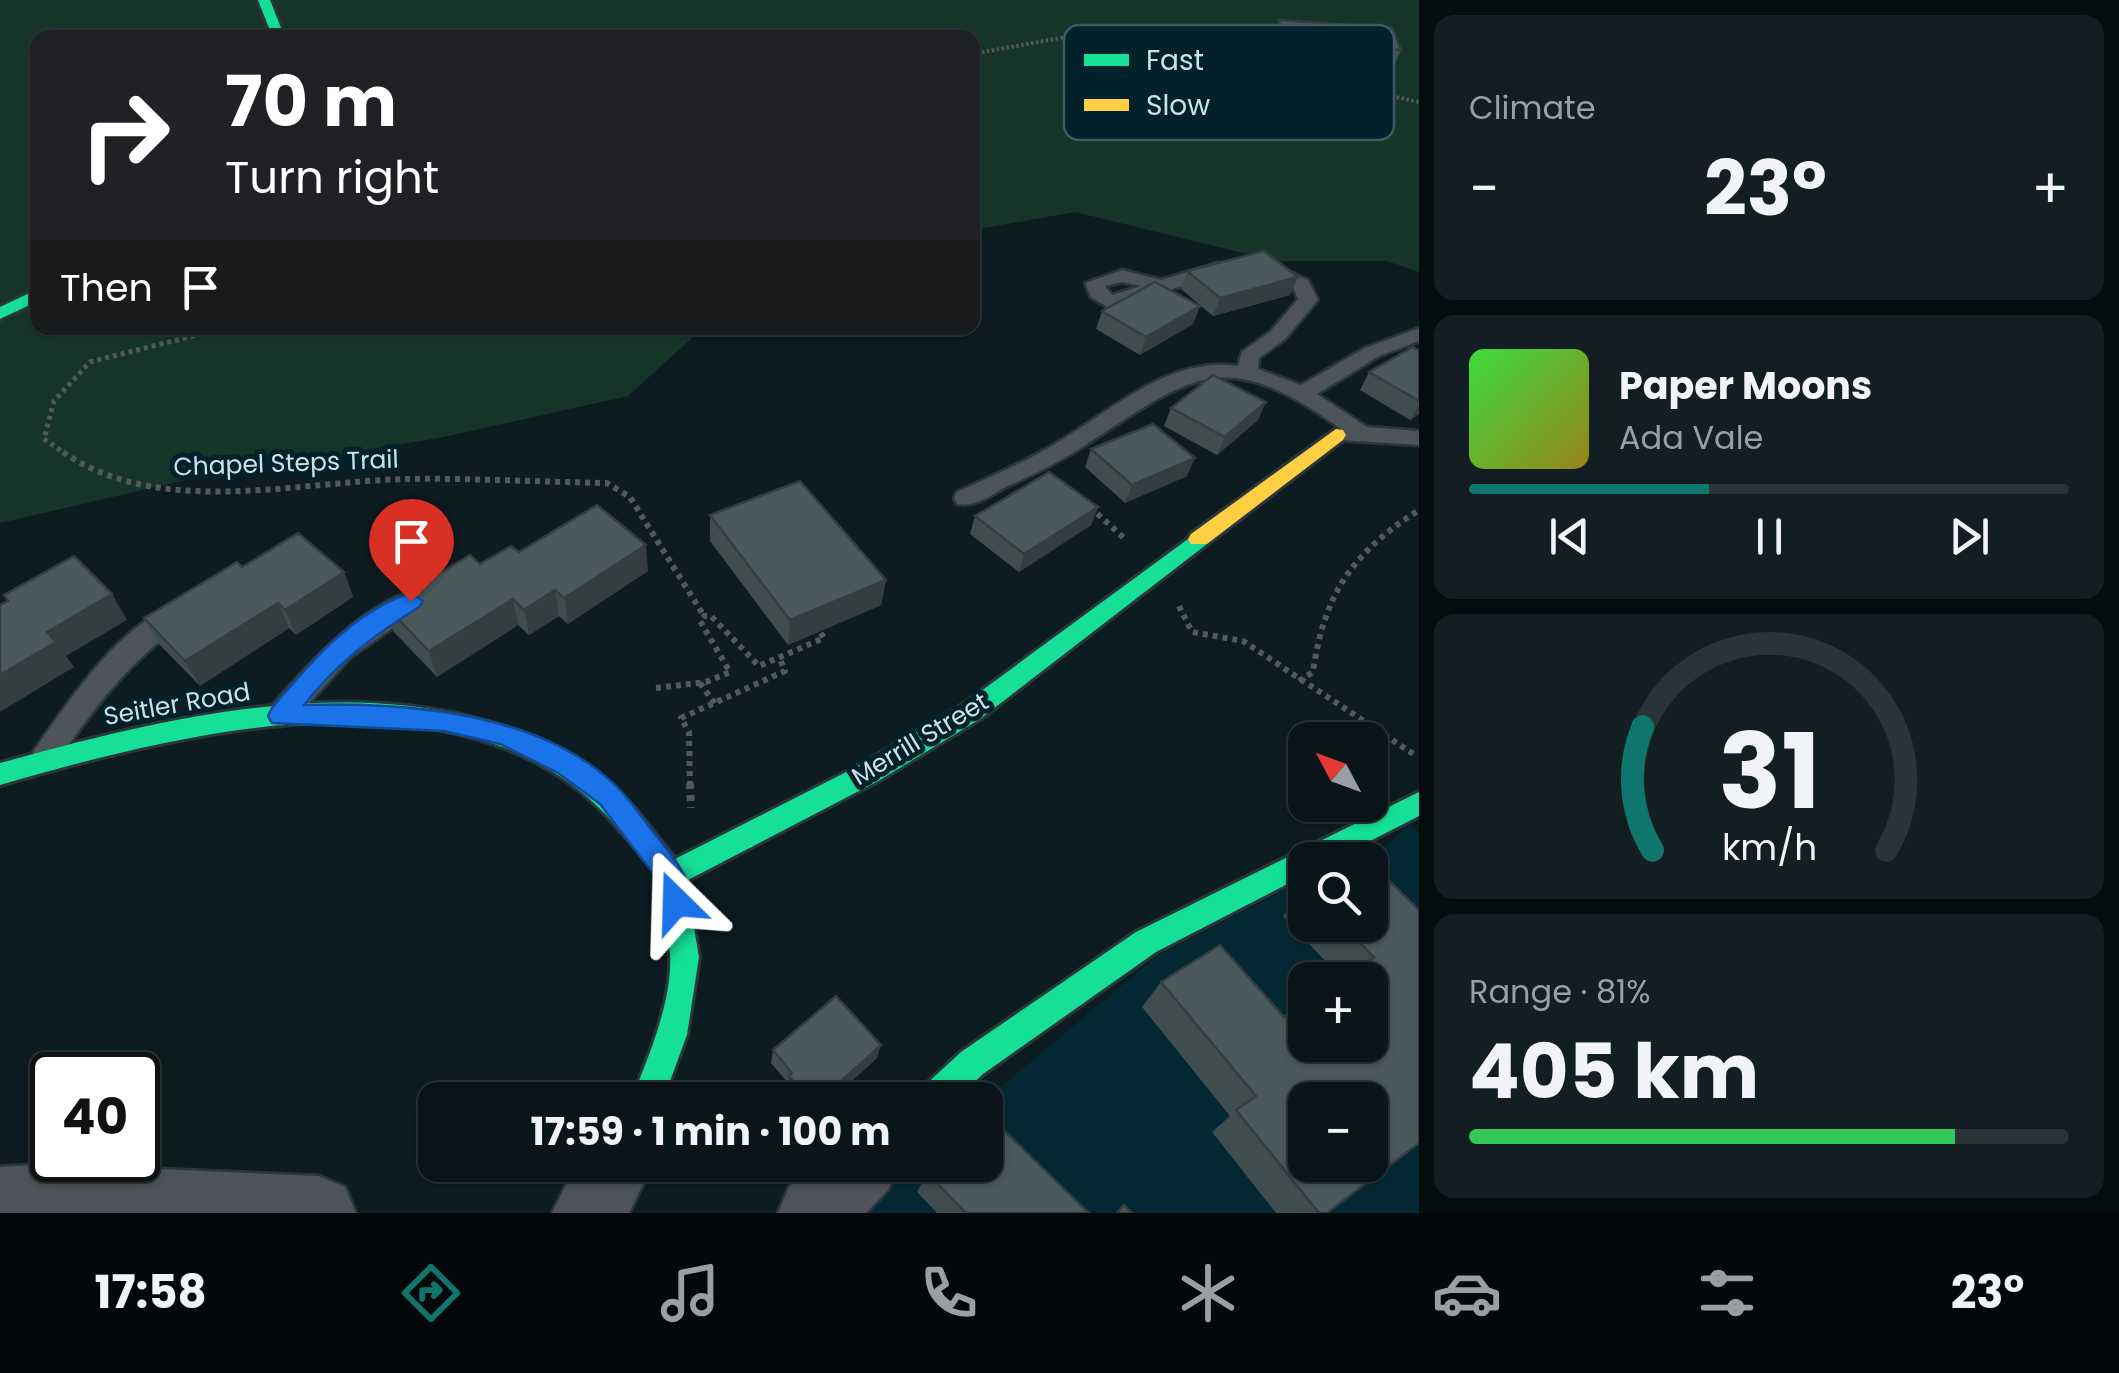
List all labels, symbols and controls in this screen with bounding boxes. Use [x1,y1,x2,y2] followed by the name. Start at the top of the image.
[1064,25,1394,140] legend
[1146,41,1204,80] text: Fast
[225,52,397,151] text: 70 m
[60,70,190,200] icon: right
[1469,85,1596,130] text: Climate
[1146,86,1210,125] text: Slow
[1704,136,1827,241] text: 23°
[225,146,439,209] text: Turn right
[1469,150,1499,227] text: −
[2031,150,2069,227] text: +
[173,260,228,315] icon: arrive
[60,261,153,314] text: Then
[1619,359,1872,412] text: Paper Moons
[1619,415,1763,460] text: Ada Vale
[173,442,399,484] street label: Chapel Steps Trail
[369,499,454,602] pin
[1542,509,1597,564] icon: previous
[1742,509,1797,564] icon: pause
[1942,509,1997,564] icon: next
[384,514,439,569] icon: arrive
[101,674,253,734] street label: Seitler Road
[845,684,995,794] street label: Merrill Street
[1718,699,1820,844] text: 31
[1288,722,1388,822] north arrow
[1288,722,1388,1182] map controls
[1721,822,1817,873] text: km/h
[1288,842,1388,942] button: search
[624,850,728,954] position arrow
[1288,962,1388,1062] button: +
[1469,969,1651,1014] text: Range · 81%
[1469,1019,1759,1124] text: 405 km
[30,1052,160,1182] speed limit sign: 40
[1288,1082,1388,1182] button: −
[531,1105,890,1158] text: 17:59 · 1 min · 100 m
[396,1258,466,1328] icon: directions
[655,1258,725,1328] icon: music
[914,1258,984,1328] icon: phone
[1173,1258,1243,1328] icon: climate
[1432,1258,1502,1328] icon: car
[1692,1258,1762,1328] icon: filters
[95,1261,207,1324] text: 17:58
[1951,1261,2024,1324] text: 23°

